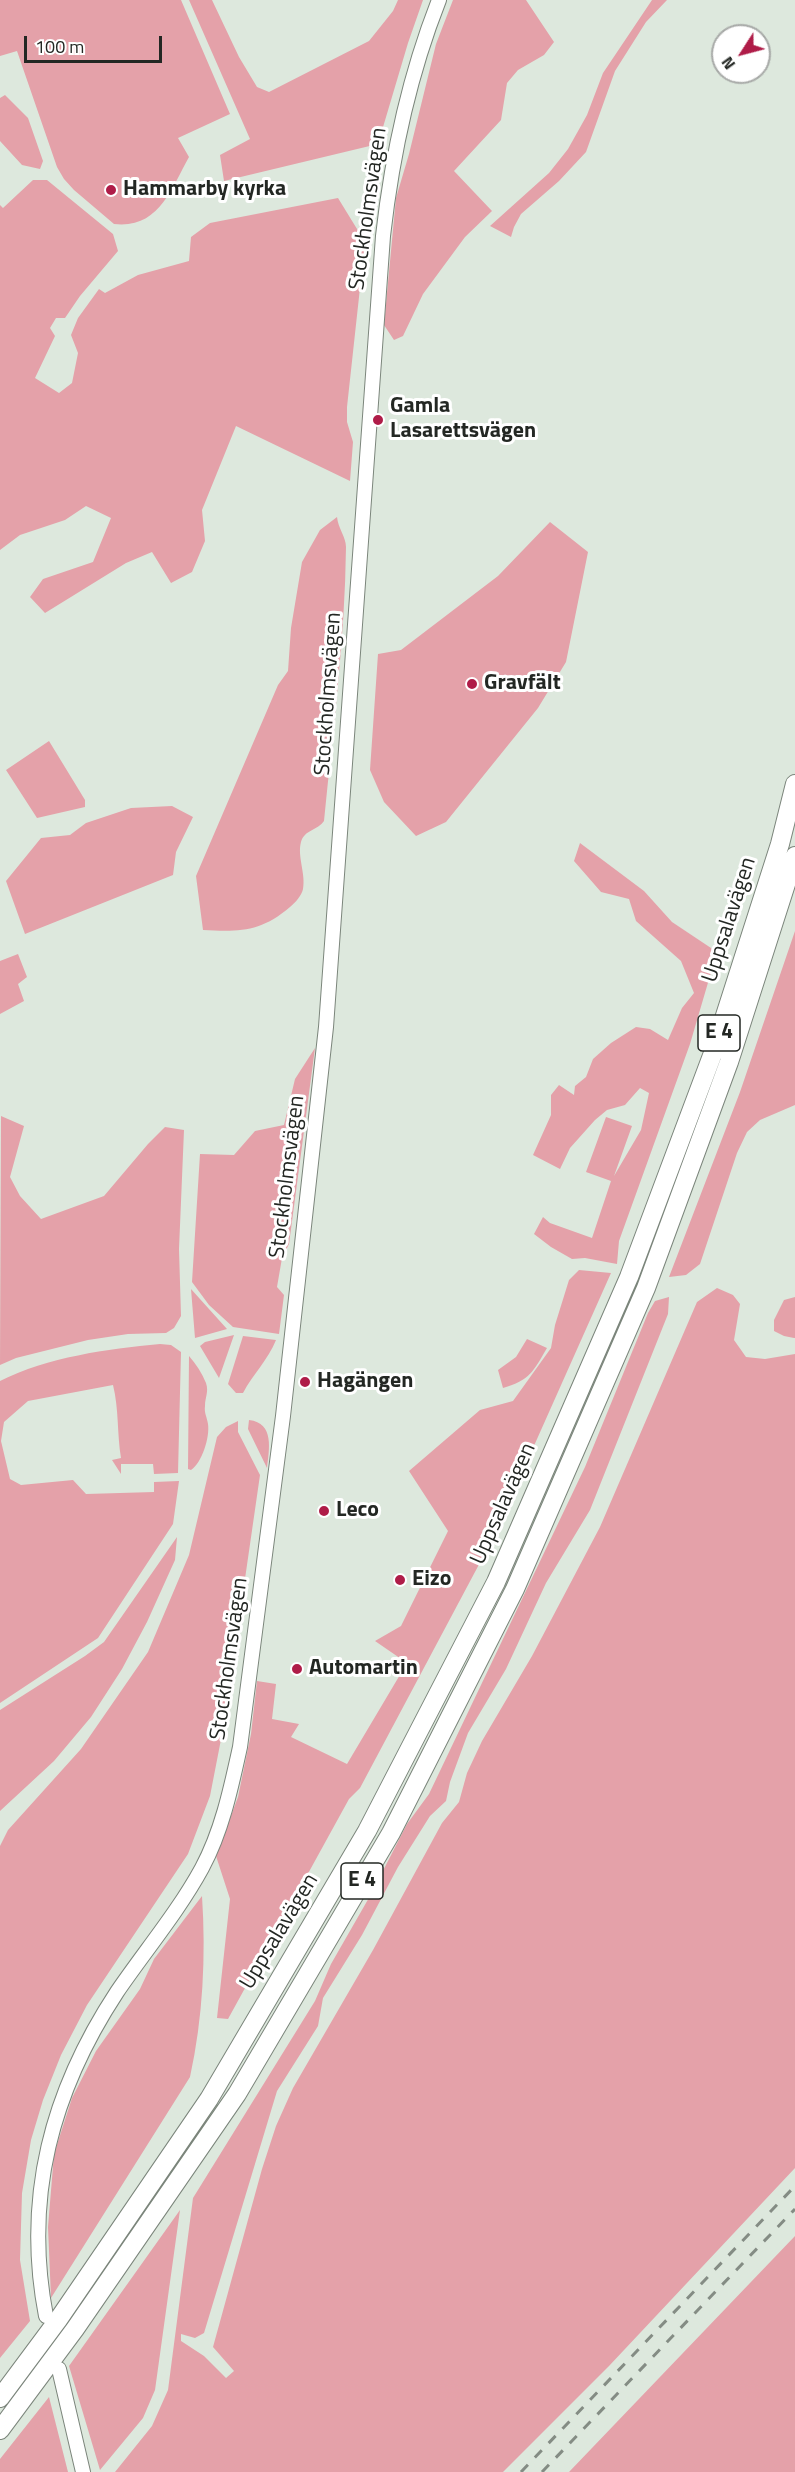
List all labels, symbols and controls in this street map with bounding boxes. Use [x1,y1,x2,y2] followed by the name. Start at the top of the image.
[27,24,165,62] scale bar
[711,24,771,84] north arrow
[35,33,84,60] text: 100 m
[715,52,741,75] text: N
[345,126,393,292] street label: Stockholmsvägen
[123,177,286,203] place label: Hammarby kyrka
[104,183,118,197] marker: Hammarby kyrka
[390,394,536,446] place label: Gamla Lasarettsvägen
[371,413,385,427] marker: Gamla Lasarettsvägen
[310,611,348,777] street label: Stockholmsvägen
[484,671,561,697] place label: Gravfält
[465,677,479,691] marker: Gravfält
[697,854,763,986] street label: Uppsalavägen
[698,1015,740,1051] road number: E 4
[265,1094,311,1260] street label: Stockholmsvägen
[317,1369,413,1395] place label: Hagängen
[298,1375,312,1389] marker: Hagängen
[465,1439,543,1569] street label: Uppsalavägen
[336,1498,379,1524] place label: Leco
[317,1504,331,1518] marker: Leco
[412,1567,452,1593] place label: Eizo
[393,1573,407,1587] marker: Eizo
[206,1576,254,1742] street label: Stockholmsvägen
[309,1656,418,1682] place label: Automartin
[290,1662,304,1676] marker: Automartin
[341,1863,383,1899] road number: E 4
[235,1869,325,1995] street label: Uppsalavägen

